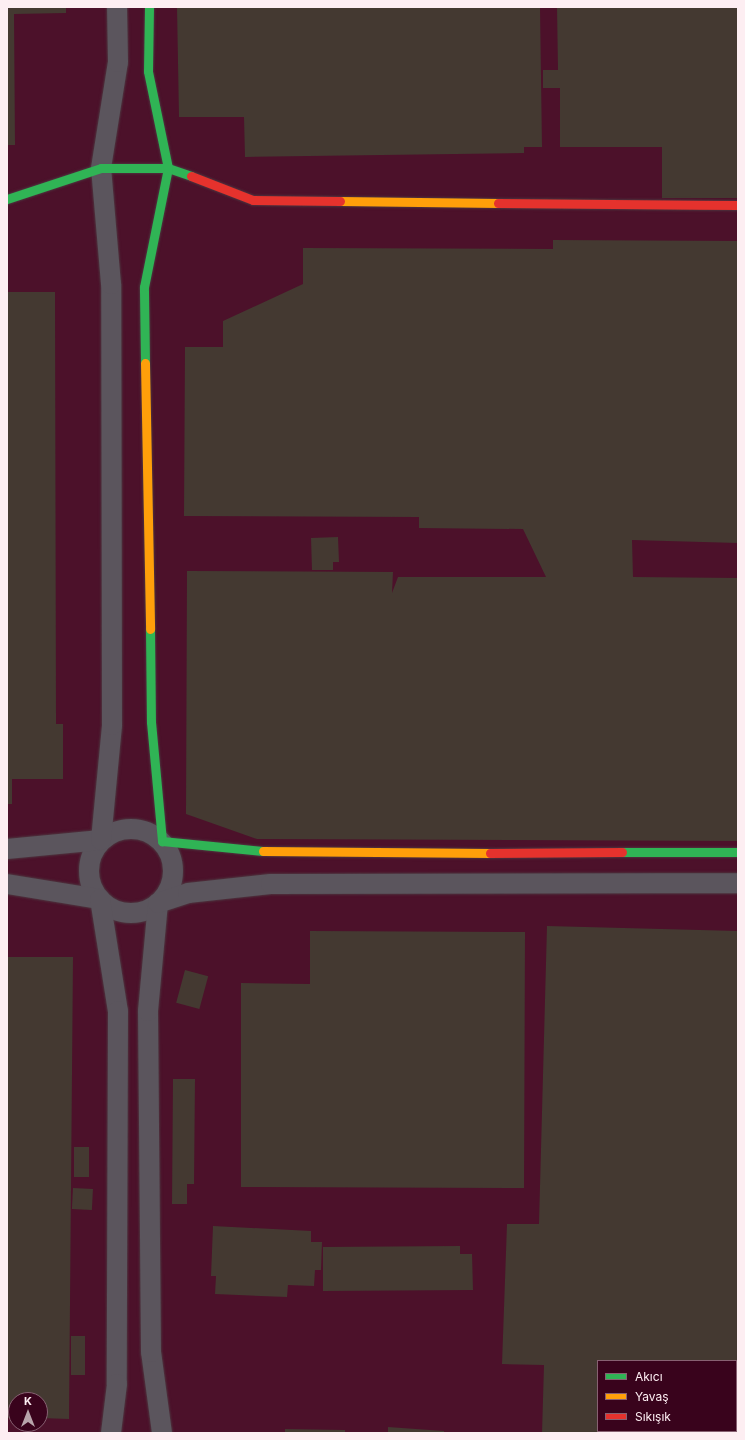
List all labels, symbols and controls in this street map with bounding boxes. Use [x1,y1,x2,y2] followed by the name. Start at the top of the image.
[597,1360,737,1432] legend
[635,1369,663,1384] text: Akıcı
[635,1389,669,1404] text: Yavaş
[8,1392,48,1432] north arrow
[24,1394,32,1408] text: K
[635,1409,671,1424] text: Sıkışık

